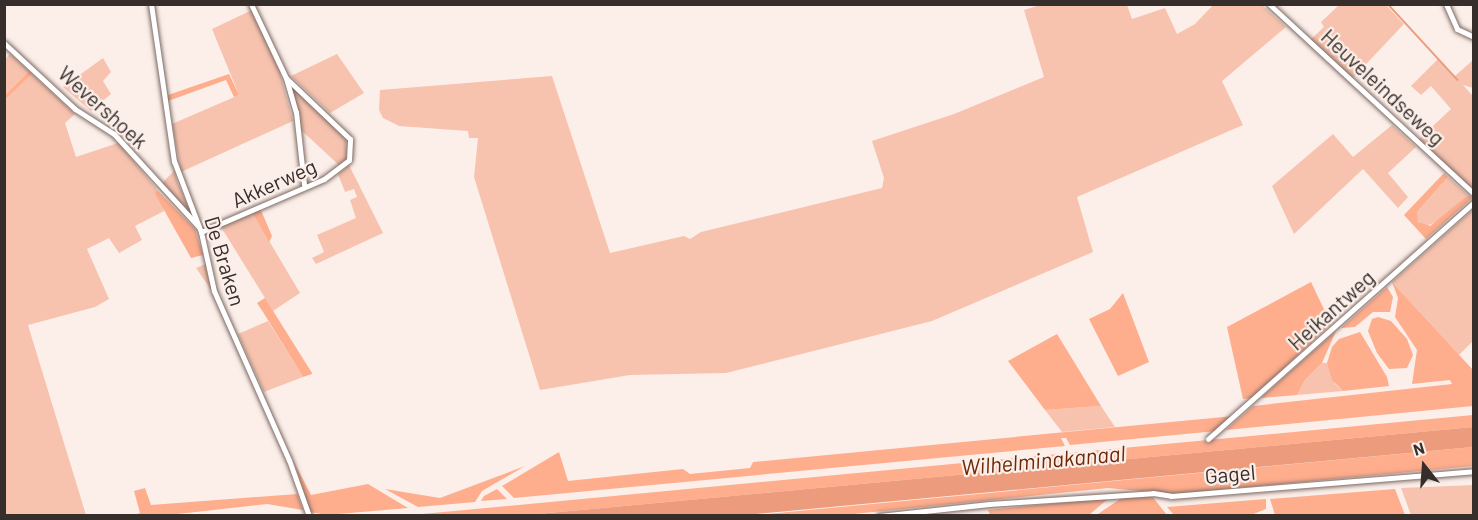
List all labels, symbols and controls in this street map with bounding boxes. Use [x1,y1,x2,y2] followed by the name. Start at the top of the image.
[1316,23,1450,151] street label: Heuveleindseweg
[53,60,153,154] street label: Wevershoek
[228,153,320,213] street label: Akkerweg
[199,213,251,309] street label: De Braken
[1283,265,1379,355] street label: Heikantweg
[1394,436,1454,496] north arrow
[1411,438,1426,459] text: N
[960,440,1126,480] water label: Wilhelminakanaal
[1204,459,1256,489] street label: Gagel

